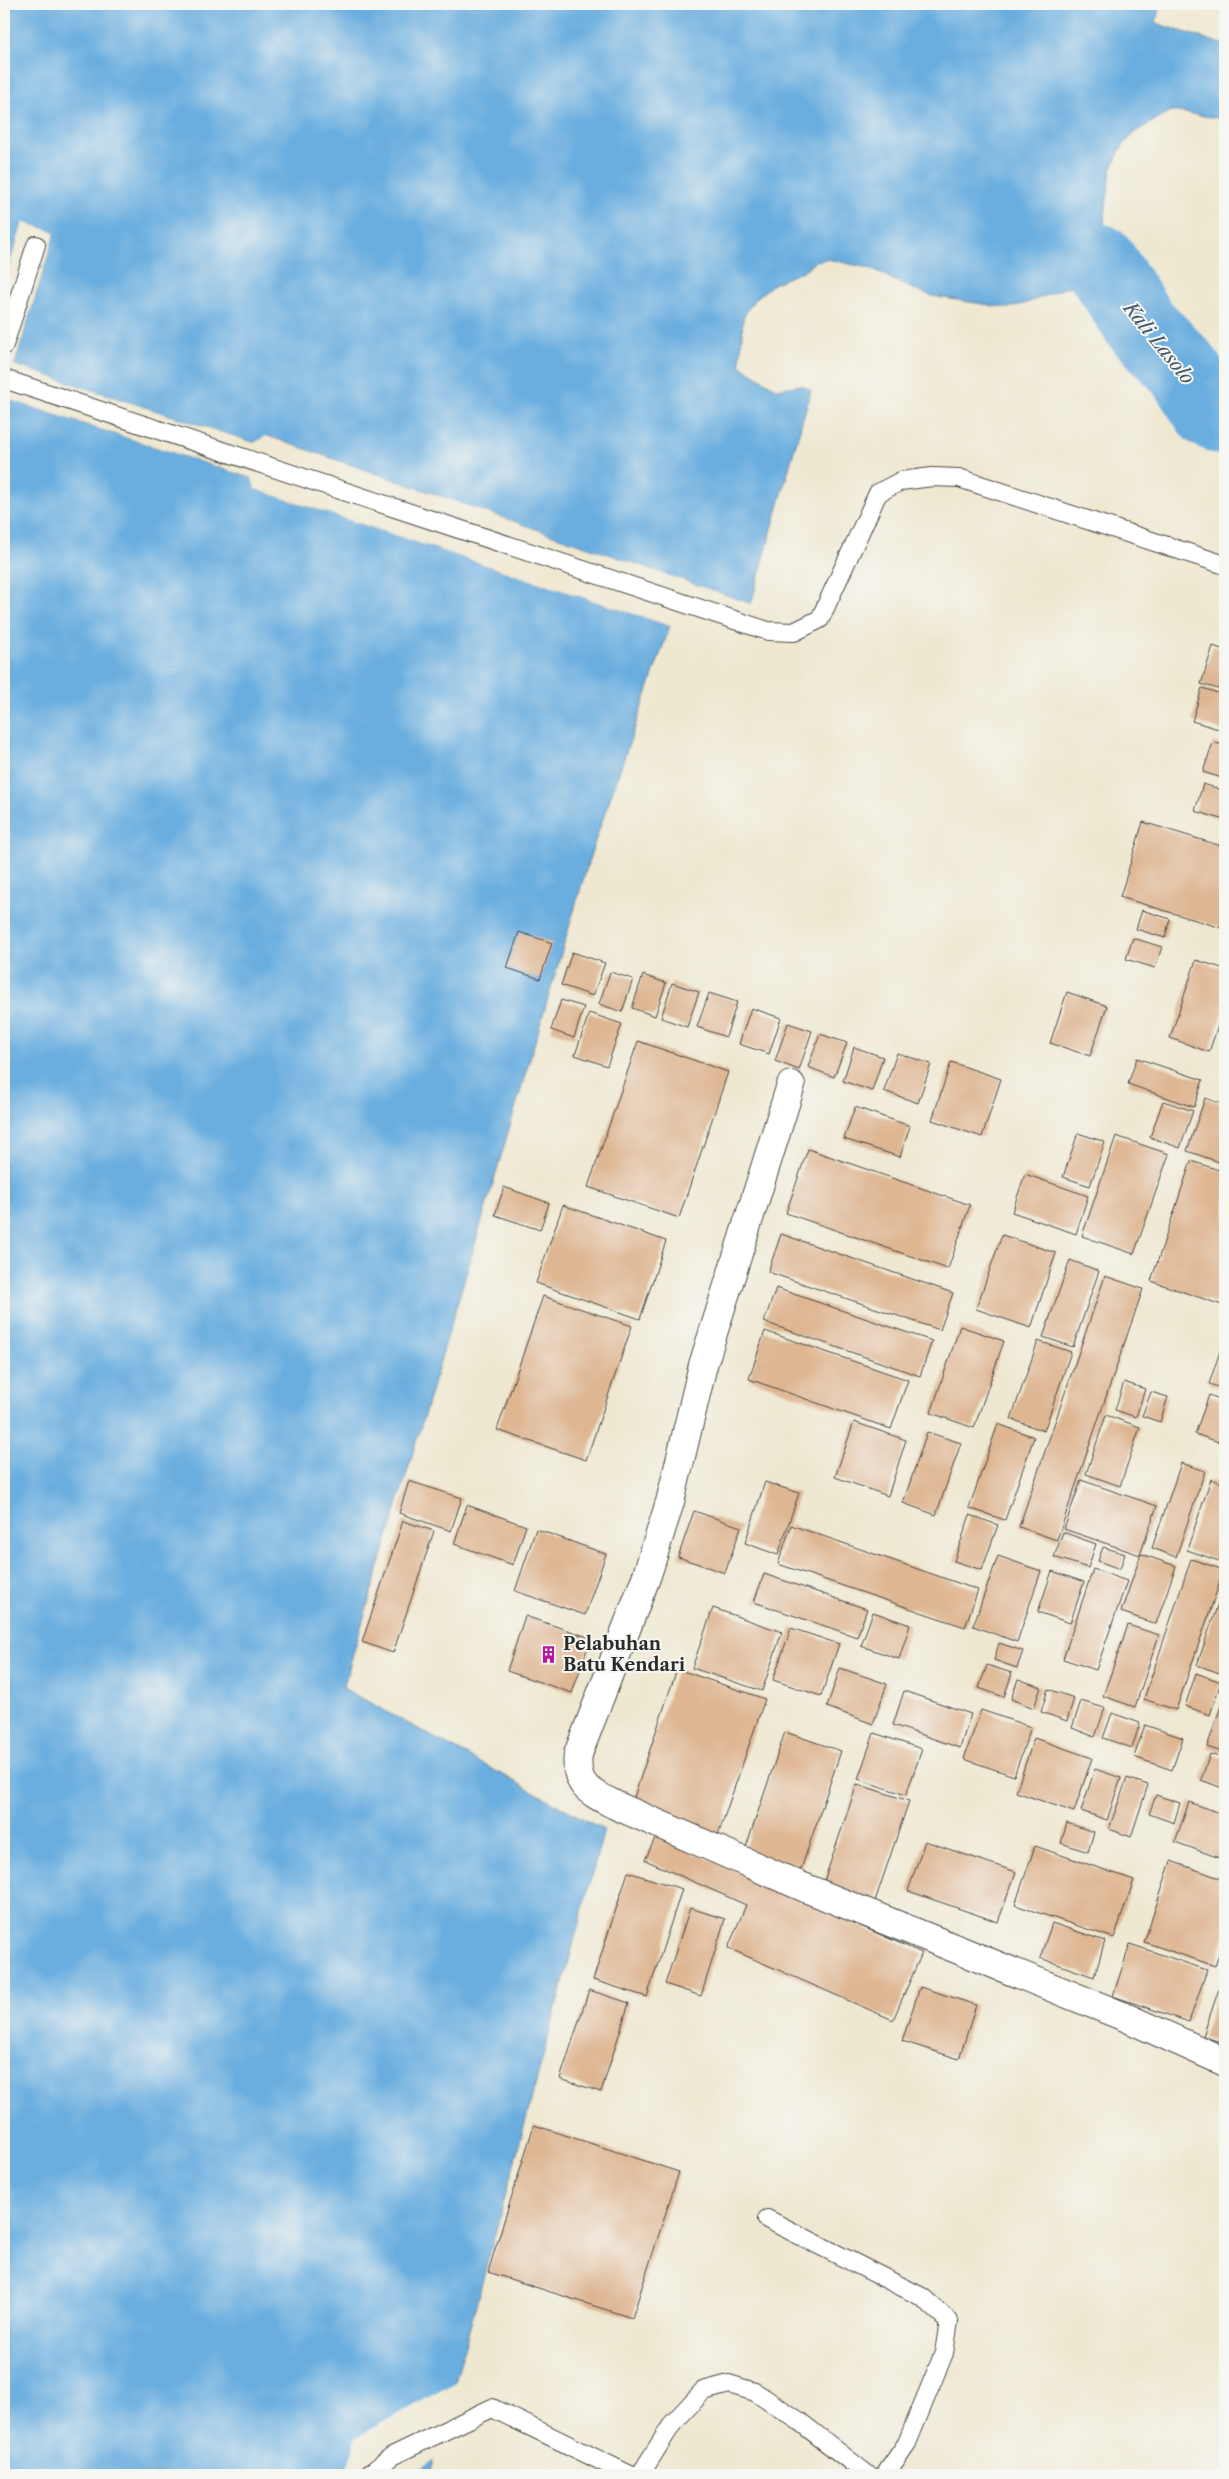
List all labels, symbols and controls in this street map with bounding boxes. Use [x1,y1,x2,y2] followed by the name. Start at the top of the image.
[1118,296,1199,389] water label: Kali Lasolo
[563,1633,686,1676] place label: Pelabuhan Batu Kendari
[539,1644,559,1664] building icon: Pelabuhan Batu Kendari

